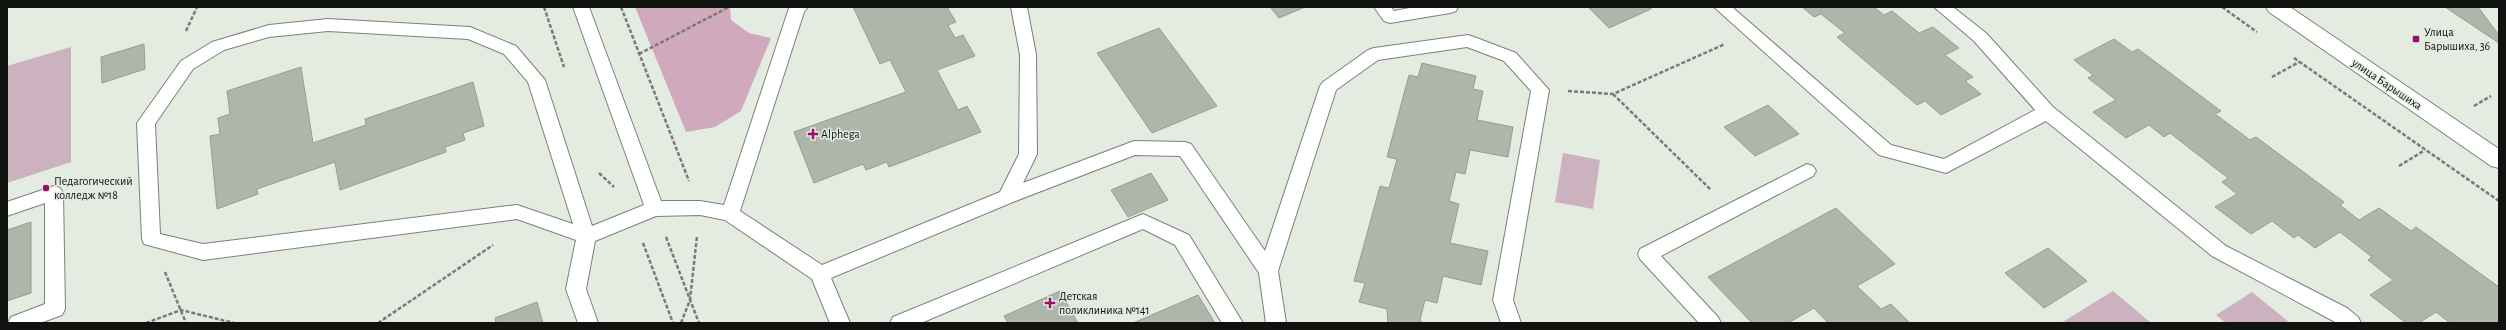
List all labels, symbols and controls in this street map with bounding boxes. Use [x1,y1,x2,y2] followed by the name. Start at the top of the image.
[2424,26,2491,52] place label: Улица Барышиха, 36
[2411,34,2421,44] marker: Улица Барышиха, 36
[2348,56,2425,113] street label: улица Барышиха
[821,128,860,140] place label: Alphega
[808,129,818,139] marker: Alphega
[54,175,133,201] place label: Педагогический колледж №18
[41,183,51,193] marker: Педагогический колледж №18
[1059,290,1150,316] place label: Детская поликлиника №141
[1044,297,1056,309] marker: Детская поликлиника №141

